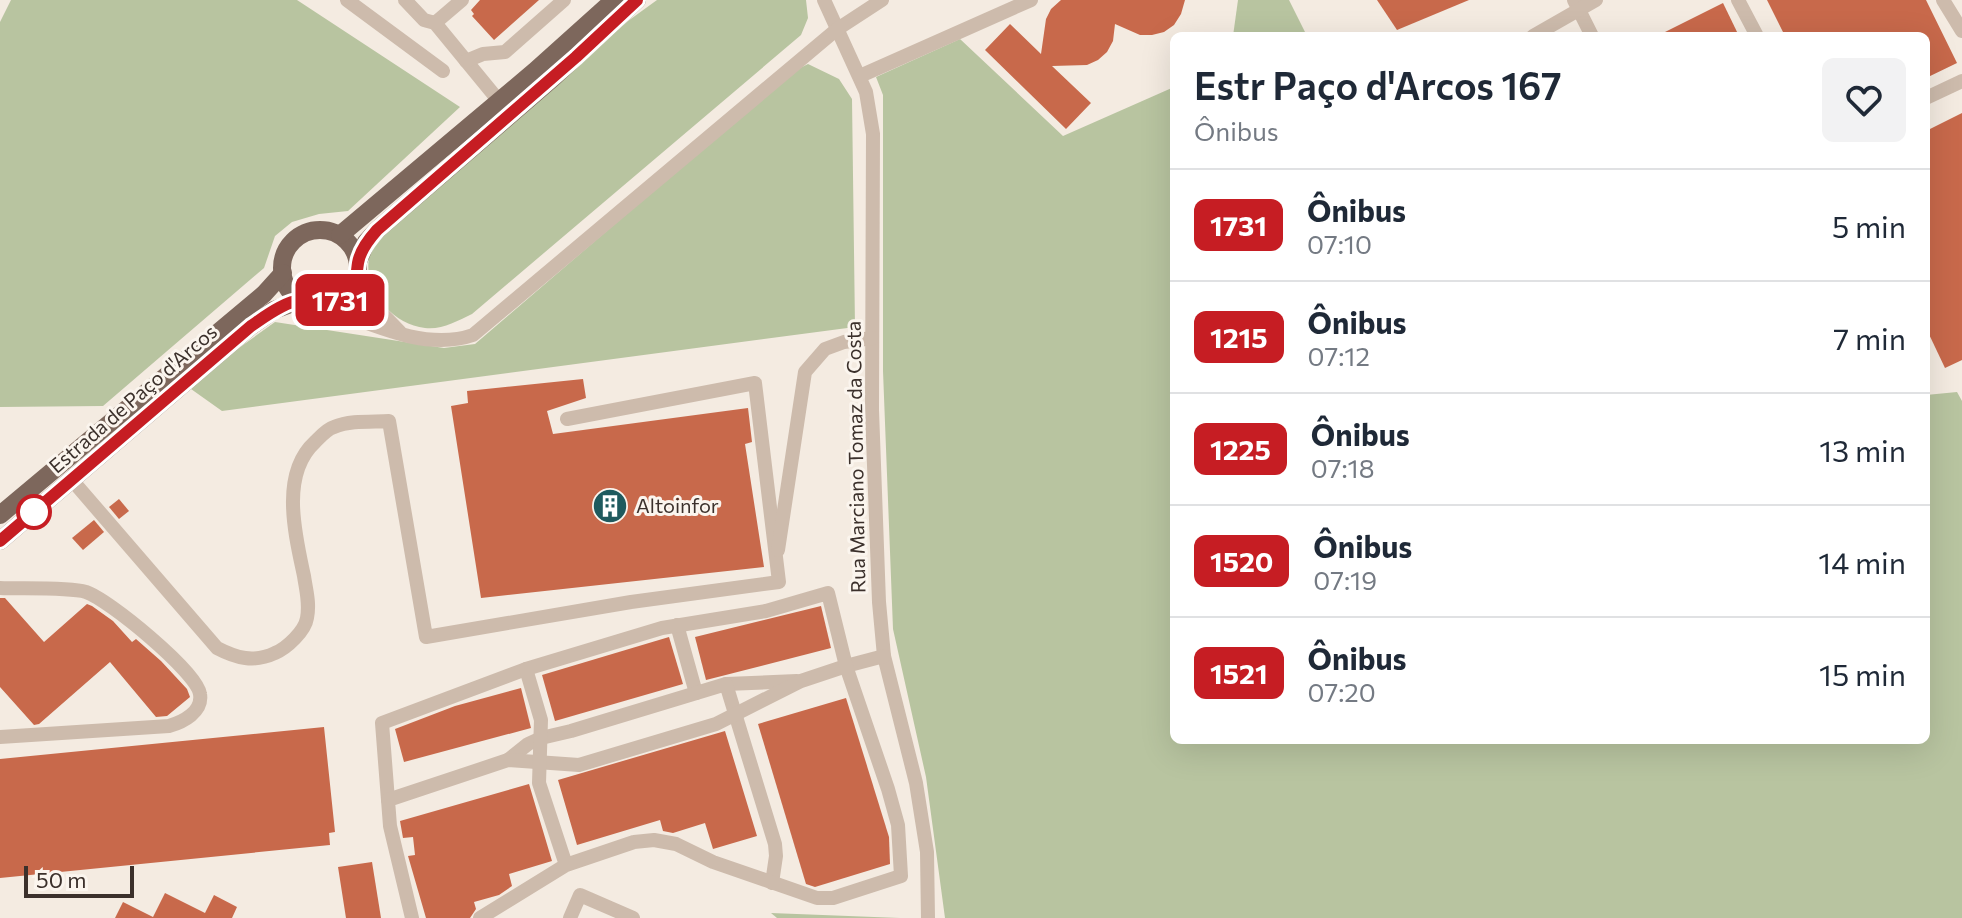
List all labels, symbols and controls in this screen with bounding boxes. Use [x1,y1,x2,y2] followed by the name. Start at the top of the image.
[1822,58,1906,142] button: heart
[1194,61,1562,108] text: Estr Paço d'Arcos 167
[1194,115,1279,146] text: Ônibus
[1307,191,1406,228] text: Ônibus
[1832,207,1906,244] text: 5 min
[1210,208,1267,242] text: 1731
[1307,228,1372,259] text: 07:10
[284,274,396,326] line badge: 1731
[311,283,369,317] text: 1731
[1308,303,1407,340] text: Ônibus
[44,319,221,478] street label: Estrada de Paço d'Arcos
[1833,319,1906,356] text: 7 min
[1210,320,1268,354] text: 1215
[841,321,869,593] street label: Rua Marciano Tomaz da Costa
[1308,340,1370,371] text: 07:12
[1311,415,1410,452] text: Ônibus
[1819,431,1906,468] text: 13 min
[1210,432,1271,466] text: 1225
[1311,452,1374,483] text: 07:18
[591,487,629,525] building icon: Altoinfor
[636,493,719,517] place label: Altoinfor
[17,495,51,529] unlabelled marker
[1313,527,1412,564] text: Ônibus
[1818,543,1906,580] text: 14 min
[1210,544,1273,578] text: 1520
[1313,564,1377,595] text: 07:19
[1308,639,1407,676] text: Ônibus
[1819,655,1906,692] text: 15 min
[1210,656,1268,690] text: 1521
[1308,676,1376,707] text: 07:20
[24,862,134,898] scale bar
[36,866,86,893] text: 50 m

